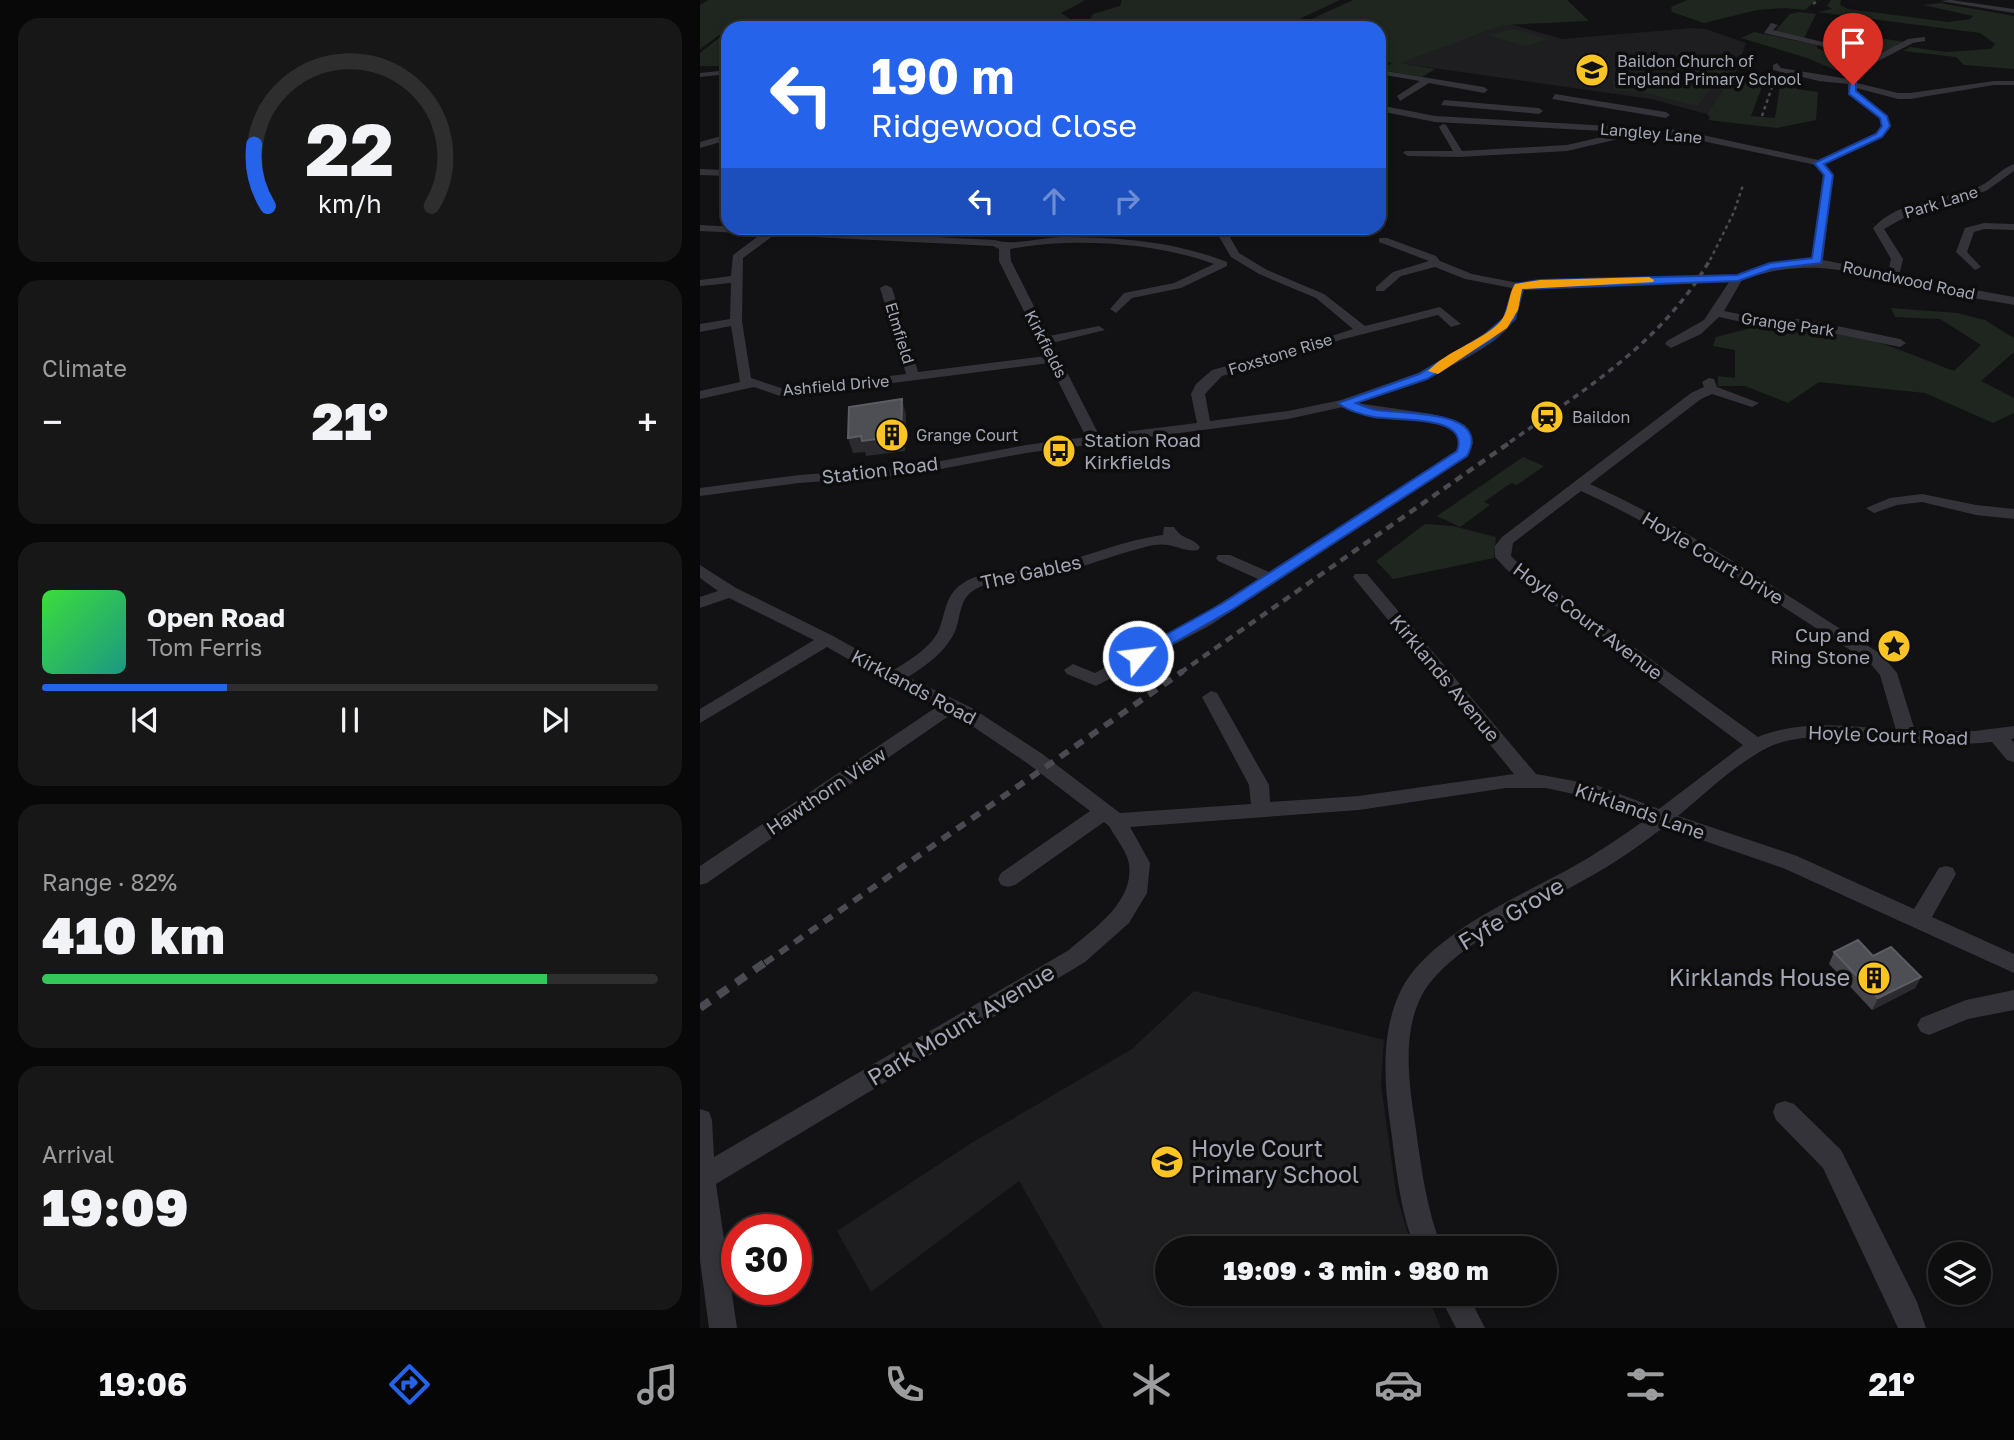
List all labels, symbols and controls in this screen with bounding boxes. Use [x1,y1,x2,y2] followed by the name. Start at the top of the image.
[1823,13,1883,85] pin
[1834,24,1872,62] icon: arrive
[871,46,1014,105] text: 190 m
[756,49,847,140] icon: left
[1573,51,1611,89] school or university icon: Baildon Church of England Primary School
[1617,51,1801,89] place label: Baildon Church of England Primary School
[306,105,394,192] text: 22
[871,106,1137,144] text: Ridgewood Close
[1599,119,1703,147] street label: Langley Lane
[1902,181,1980,223] street label: Park Lane
[962,182,1000,220] icon: left
[1035,182,1073,220] icon: ahead
[1108,182,1146,220] icon: right
[318,188,382,219] text: km/h
[1841,256,1977,304] street label: Roundwood Road
[881,300,919,366] street label: Elmfield
[1020,307,1072,381] street label: Kirkfields
[1740,308,1836,340] street label: Grange Park
[1225,329,1335,379] street label: Foxstone Rise
[42,354,127,382] text: Climate
[782,370,890,400] street label: Ashfield Drive
[312,389,388,451] text: 21°
[1528,398,1566,436] station icon: Baildon
[42,399,63,444] text: −
[637,399,658,444] text: +
[1572,407,1630,427] place label: Baildon
[873,416,911,454] building icon: Grange Court
[916,425,1018,445] place label: Grange Court
[1084,428,1201,473] place label: Station Road Kirkfields
[1040,432,1078,470] bus stop icon: Station Road Kirkfields
[820,451,939,488] street label: Station Road
[1638,506,1788,609] street label: Hoyle Court Drive
[979,550,1083,593] street label: The Gables
[1509,557,1667,684] street label: Hoyle Court Avenue
[147,602,285,633] text: Open Road
[1386,610,1505,746] street label: Kirklands Avenue
[1101,619,1175,693] position arrow
[1770,623,1870,668] place label: Cup and Ring Stone
[1875,627,1913,665] place icon: Cup and Ring Stone
[147,633,262,661] text: Tom Ferris
[848,644,981,729] street label: Kirklands Road
[126,701,164,739] icon: previous
[331,701,369,739] icon: pause
[536,701,574,739] icon: next
[1808,720,1969,749] street label: Hoyle Court Road
[762,742,890,839] street label: Hawthorn View
[1572,778,1708,844] street label: Kirklands Lane
[42,868,177,896] text: Range · 82%
[1453,871,1568,956] street label: Fyfe Grove
[42,903,225,965] text: 410 km
[862,957,1059,1091] street label: Park Mount Avenue
[1855,959,1893,997] building icon: Kirklands House
[1669,963,1850,991] place label: Kirklands House
[1191,1134,1359,1188] place label: Hoyle Court Primary School
[42,1140,114,1168] text: Arrival
[1148,1143,1186,1181] school or university icon: Hoyle Court Primary School
[42,1175,189,1237] text: 19:09
[721,1214,812,1305] speed limit sign: 30
[1928,1242,1991,1305] map controls
[1928,1242,1991,1305] button: layers
[1223,1255,1489,1286] text: 19:09 · 3 min · 980 m
[385,1360,434,1409] icon: directions
[633,1360,682,1409] icon: music
[880,1360,929,1409] icon: phone
[1127,1360,1176,1409] icon: climate
[1374,1360,1423,1409] icon: car
[1621,1360,1670,1409] icon: filters
[99,1365,187,1403] text: 19:06
[1869,1365,1915,1403] text: 21°

